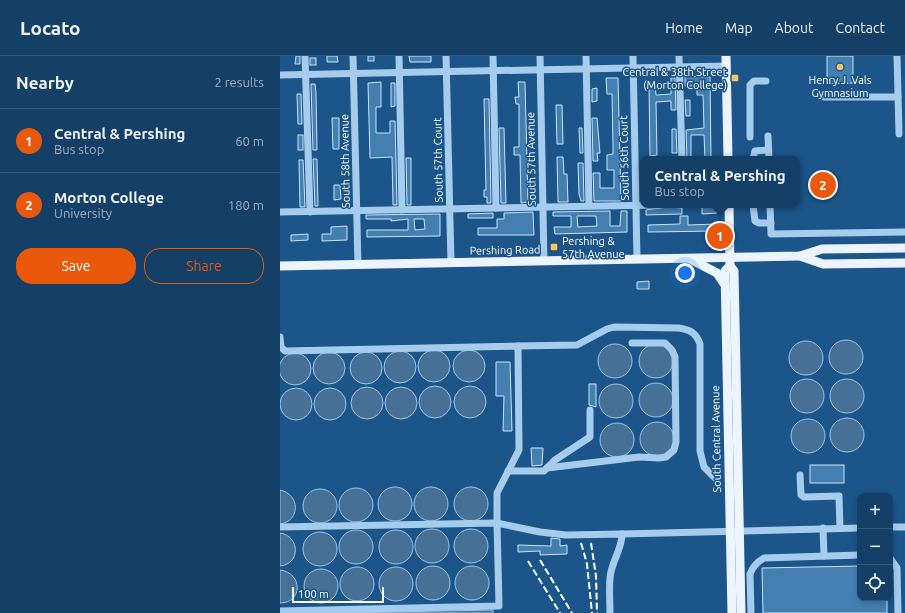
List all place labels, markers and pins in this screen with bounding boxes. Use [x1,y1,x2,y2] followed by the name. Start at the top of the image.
[835,62,845,72] marker: Henry J. Vals Gymnasium
[622,66,728,92] place label: Central & 38th Street (Morton College)
[730,73,740,83] marker: Central & 38th Street (Morton College)
[809,74,872,99] place label: Henry J. Vals Gymnasium
[810,170,836,200] pin: 2
[707,221,733,251] pin: 1
[562,235,625,260] place label: Pershing & 57th Avenue
[549,242,559,252] marker: Pershing & 57th Avenue

